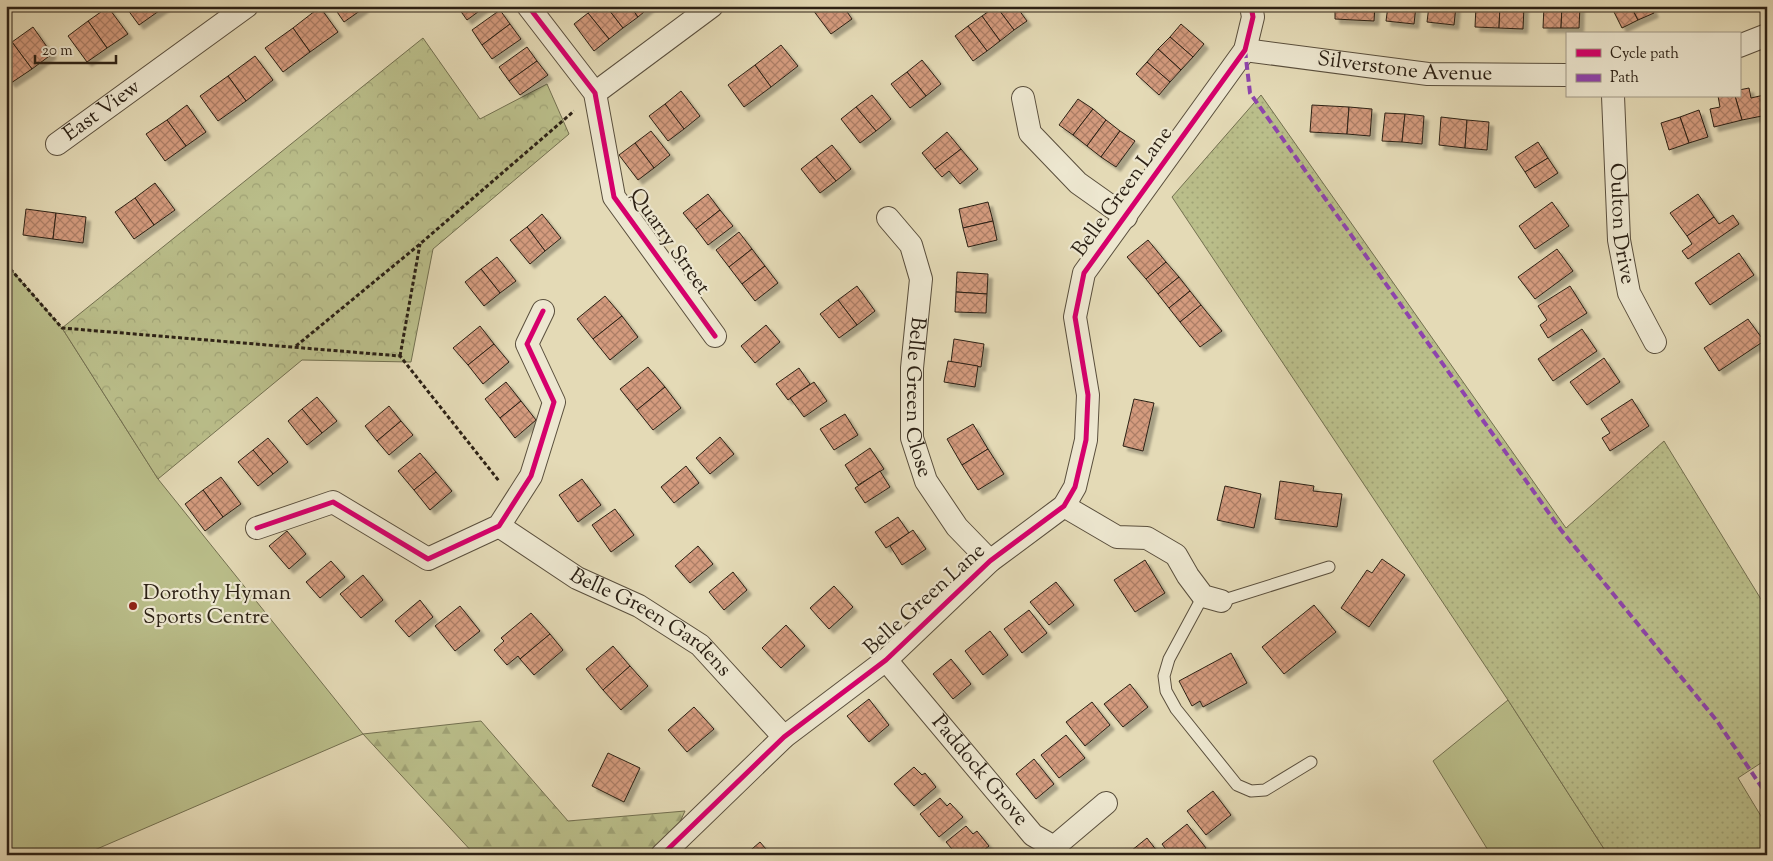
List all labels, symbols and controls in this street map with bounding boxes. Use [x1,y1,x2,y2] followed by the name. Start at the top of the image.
[35,32,116,64] scale bar
[1566,32,1740,98] legend
[42,41,73,62] text: 20 m
[1610,44,1679,65] text: Cycle path
[1316,45,1492,89] street label: Silverstone Avenue
[1610,68,1639,89] text: Path
[57,73,147,149] street label: East View
[1065,121,1181,263] street label: Belle Green Lane
[1601,162,1642,287] street label: Oulton Drive
[621,183,717,301] street label: Quarry Street
[897,315,939,482] street label: Belle Green Close
[858,537,992,663] street label: Belle Green Lane
[563,562,738,684] street label: Belle Green Gardens
[143,579,291,633] place label: Dorothy Hyman Sports Centre
[127,600,139,612] marker: Dorothy Hyman Sports Centre
[924,709,1035,833] street label: Paddock Grove

